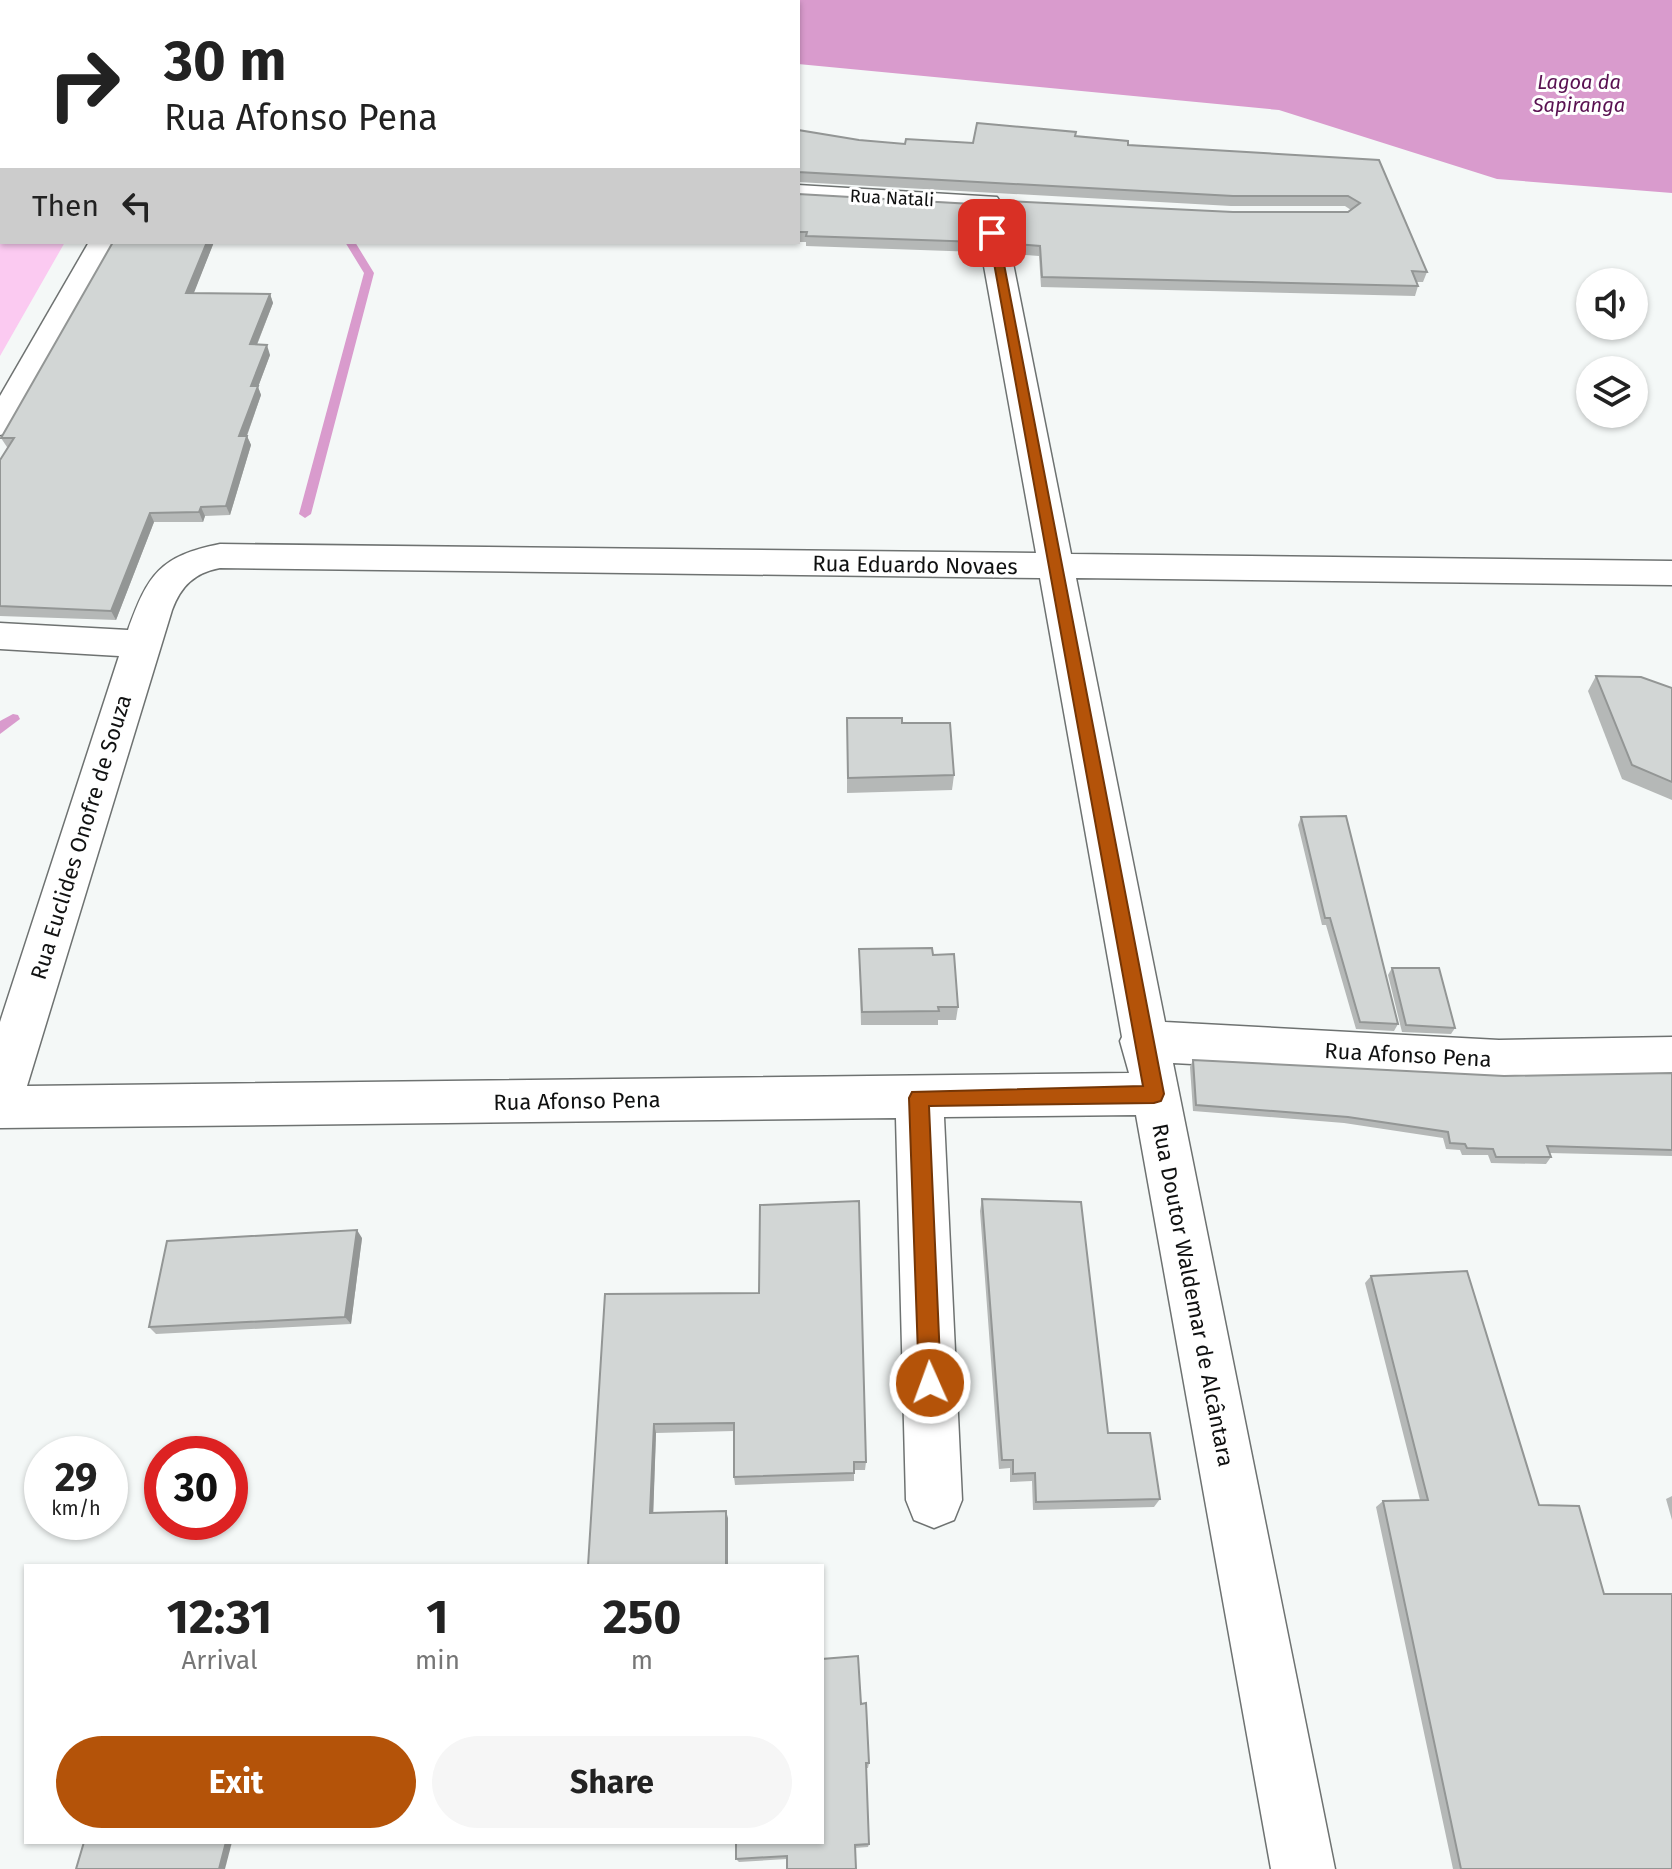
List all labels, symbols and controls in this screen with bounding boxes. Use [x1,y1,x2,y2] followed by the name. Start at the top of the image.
[164,28,286,95] text: 30 m
[32,32,136,136] icon: right
[1532,70,1625,117] water label: Lagoa da Sapiranga
[164,96,438,140] text: Rua Afonso Pena
[115,184,159,228] icon: left
[849,185,935,211] street label: Rua Natali
[32,188,99,224] text: Then
[958,199,1026,267] pin
[970,211,1014,255] icon: arrive
[1576,268,1648,428] map controls
[1576,268,1648,340] button: sound
[1576,356,1648,428] button: layers
[812,550,1018,580] street label: Rua Eduardo Novaes
[25,691,137,983] street label: Rua Euclides Onofre de Souza
[1324,1037,1492,1073] street label: Rua Afonso Pena
[493,1086,661,1116] street label: Rua Afonso Pena
[1146,1121,1240,1469] street label: Rua Doutor Waldemar de Alcântara
[888,1341,972,1425] position arrow
[144,1436,248,1540] speed limit sign: 30
[55,1454,97,1502] text: 29
[51,1496,101,1520] text: km/h
[167,1588,272,1646] text: 12:31
[426,1588,449,1646] text: 1
[603,1588,681,1646] text: 250
[181,1645,258,1676] text: Arrival
[415,1645,460,1676] text: min
[631,1645,653,1676] text: m
[56,1736,416,1828] button: Exit
[432,1736,792,1828] button: Share

